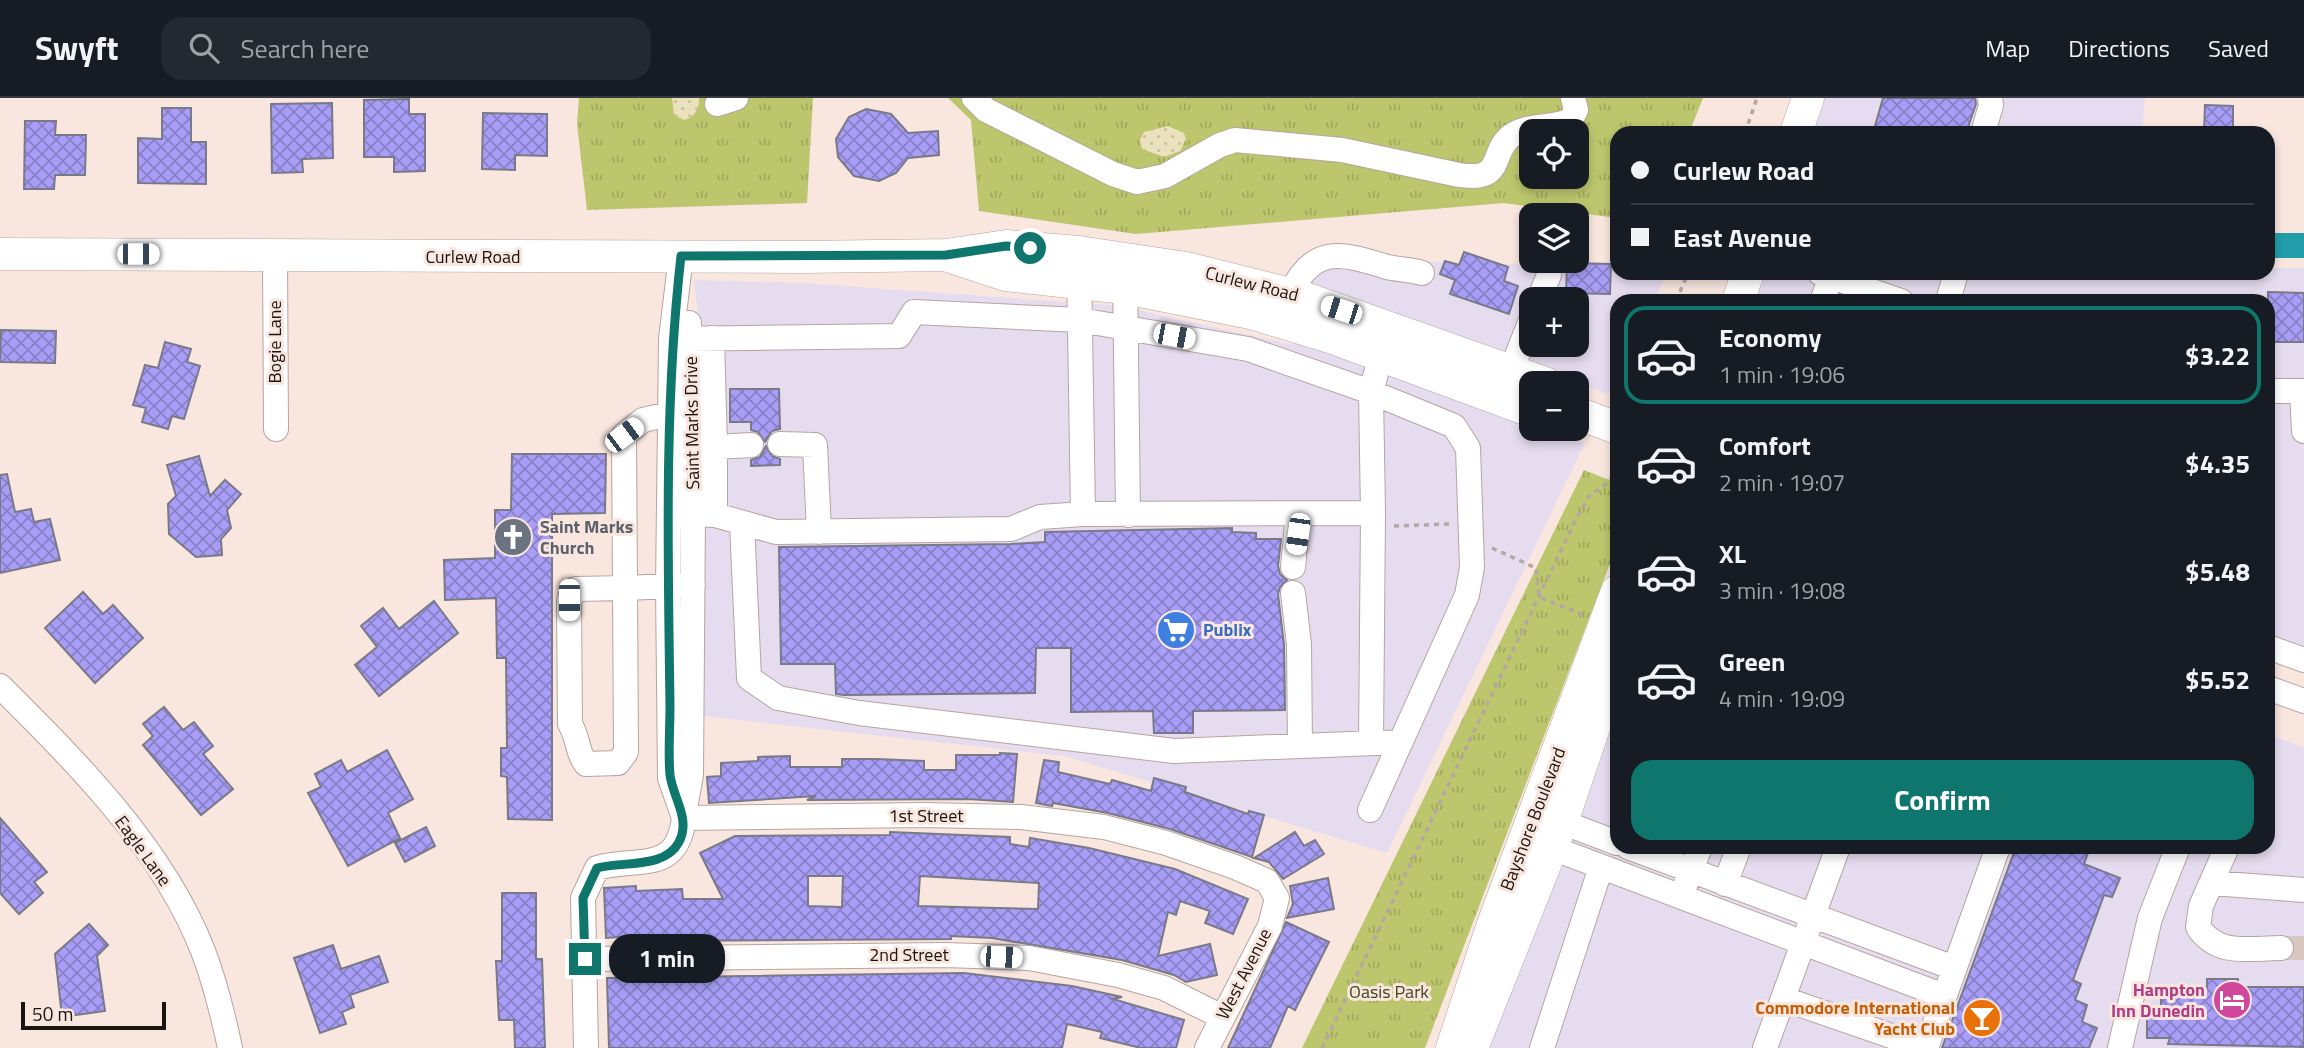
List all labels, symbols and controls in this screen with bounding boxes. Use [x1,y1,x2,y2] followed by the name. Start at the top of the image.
[161,17,651,80] search box
[35,23,119,73] text: Swyft
[185,29,223,67] icon: search
[241,29,369,68] text: Search here
[1985,30,2030,66] text: Map
[2068,30,2170,66] text: Directions
[2208,30,2269,66] text: Saved
[1519,119,1589,441] map controls
[1519,119,1589,189] button: locate
[1673,151,1814,190] text: Curlew Road
[1519,203,1589,273] button: layers
[1673,218,1811,257] text: East Avenue
[1014,232,1046,264] route start
[425,243,521,270] street label: Curlew Road
[118,244,160,265] car
[1203,259,1302,308] street label: Curlew Road
[1519,287,1589,357] button: +
[1318,294,1365,326] car
[261,300,288,384] street label: Bogie Lane
[1719,318,1821,357] text: Economy
[1152,322,1197,350] car
[1635,324,1698,387] icon: car
[2185,336,2250,375] text: $3.22
[677,356,706,490] street label: Saint Marks Drive
[1719,357,1845,392] text: 1 min · 19:06
[1519,371,1589,441] button: −
[601,414,648,456] car
[1719,426,1811,465] text: Comfort
[1635,432,1698,495] icon: car
[2185,444,2250,483] text: $4.35
[1719,465,1845,500] text: 2 min · 19:07
[1285,512,1312,556] car
[540,513,633,561] place label: Saint Marks Church
[492,516,534,558] church icon: Saint Marks Church
[1719,534,1746,573] text: XL
[1635,540,1698,603] icon: car
[2185,552,2250,591] text: $5.48
[1719,573,1845,608] text: 3 min · 19:08
[559,579,580,621] car
[1155,609,1197,651] supermarket icon: Publix
[1203,616,1252,643] place label: Publix
[1719,642,1785,681] text: Green
[1635,648,1698,711] icon: car
[2185,660,2250,699] text: $5.52
[1719,681,1845,716] text: 4 min · 19:09
[1493,743,1572,894] street label: Bayshore Boulevard
[1631,760,2254,840] button: Confirm
[888,802,964,829] street label: 1st Street
[108,810,178,892] street label: Eagle Lane
[1209,923,1278,1024] street label: West Avenue
[610,934,725,984] callout: 1 min
[639,941,695,976] text: 1 min
[869,941,949,968] street label: 2nd Street
[569,943,601,975] route end
[980,946,1023,968] car
[2111,976,2205,1024] place label: Hampton Inn Dunedin
[1349,978,1429,1005] park label: Oasis Park
[2211,979,2253,1021] hotel icon: Hampton Inn Dunedin
[1755,994,1955,1042] place label: Commodore International Yacht Club
[1961,997,2003,1039] bar icon: Commodore International Yacht Club
[21,999,166,1031] scale bar
[32,999,73,1028] text: 50 m

